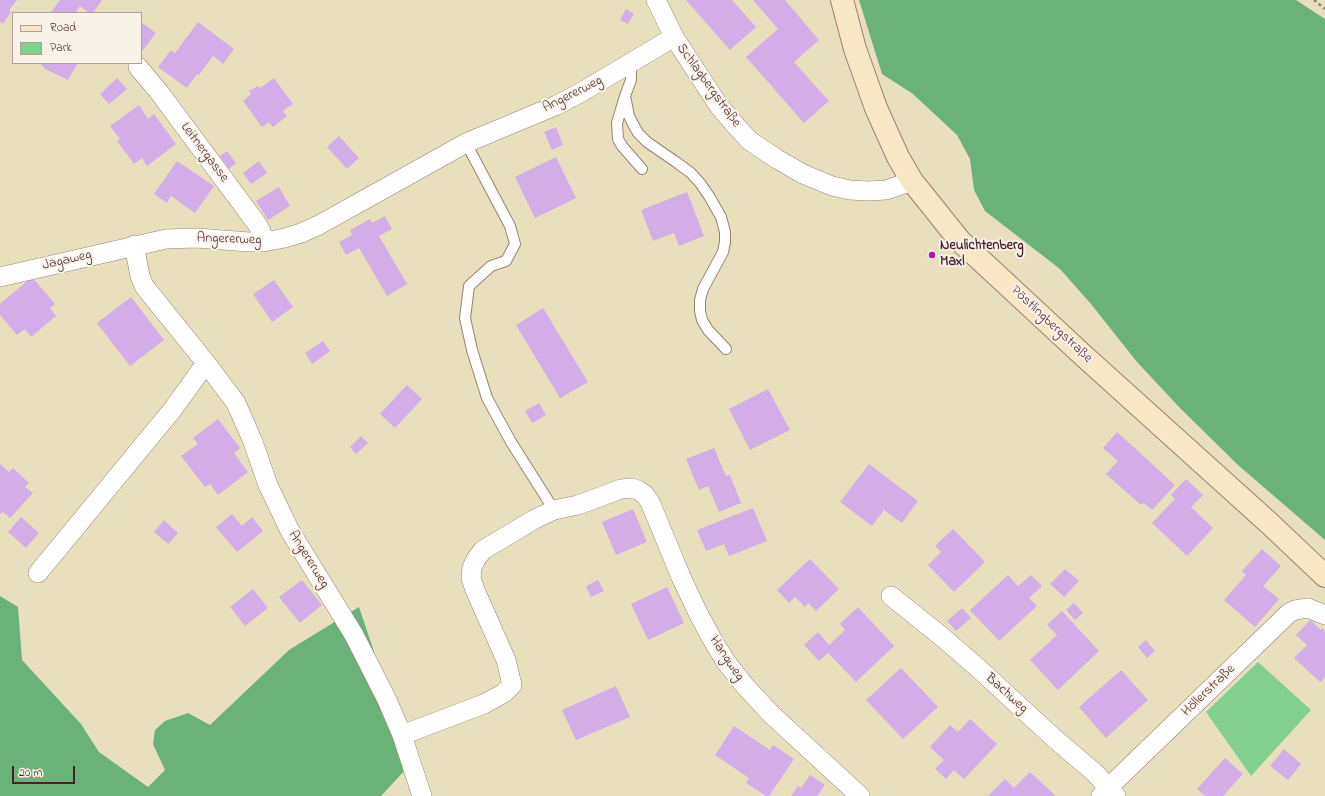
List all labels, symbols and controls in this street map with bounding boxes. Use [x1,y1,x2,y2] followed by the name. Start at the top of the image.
[12,12,142,64] legend
[50,19,76,37] text: Road
[50,39,72,57] text: Park
[672,41,744,131] street label: Schlagbergstraße
[540,73,606,117] street label: Angererweg
[176,120,232,186] street label: Leitnergasse
[196,230,262,250] street label: Angererweg
[940,239,1024,272] place label: Neulichtenberg Maxl
[41,247,93,275] street label: Jagaweg
[927,250,937,260] marker: Neulichtenberg Maxl
[1007,283,1095,367] street label: Pöstlingbergstraße
[284,528,332,592] street label: Angererweg
[705,633,747,685] street label: Hangweg
[1179,661,1239,721] street label: Höllerstraße
[981,670,1031,718] street label: Bachweg
[14,758,77,784] scale bar
[19,764,42,782] text: 20 m

